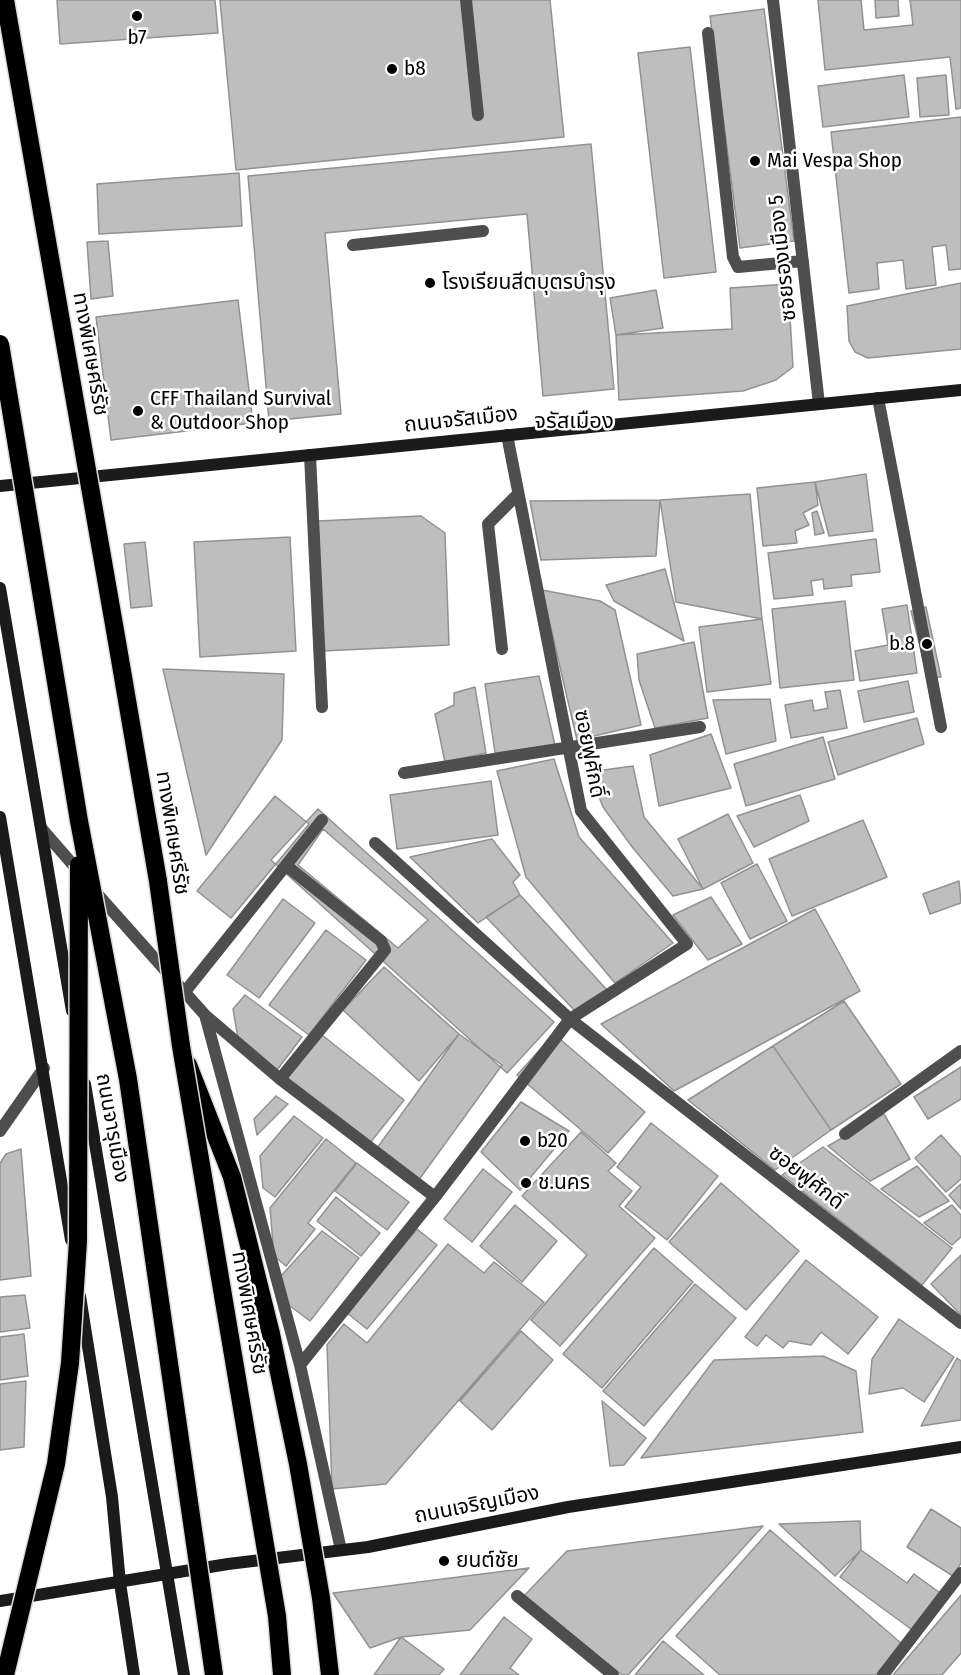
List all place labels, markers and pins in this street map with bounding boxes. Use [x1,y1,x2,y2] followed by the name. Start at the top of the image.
[130,9,144,23] marker: b7
[128,25,146,51] place label: b7
[404,56,426,82] place label: b8
[385,62,399,76] marker: b8
[767,148,902,174] place label: Mai Vespa Shop
[748,154,762,168] marker: Mai Vespa Shop
[442,270,616,296] place label: โรงเรียนสีตบุตรบำรุง
[423,276,437,290] marker: โรงเรียนสีตบุตรบำรุง
[150,386,331,436] place label: CFF Thailand Survival & Outdoor Shop
[131,404,145,418] marker: CFF Thailand Survival & Outdoor Shop
[889,631,915,657] place label: b.8
[920,637,934,651] marker: b.8
[537,1128,568,1154] place label: b20
[518,1134,532,1148] marker: b20
[538,1170,590,1196] place label: ช.นคร
[519,1176,533,1190] marker: ช.นคร
[456,1548,519,1574] place label: ยนต์ชัย
[437,1554,451,1568] marker: ยนต์ชัย

